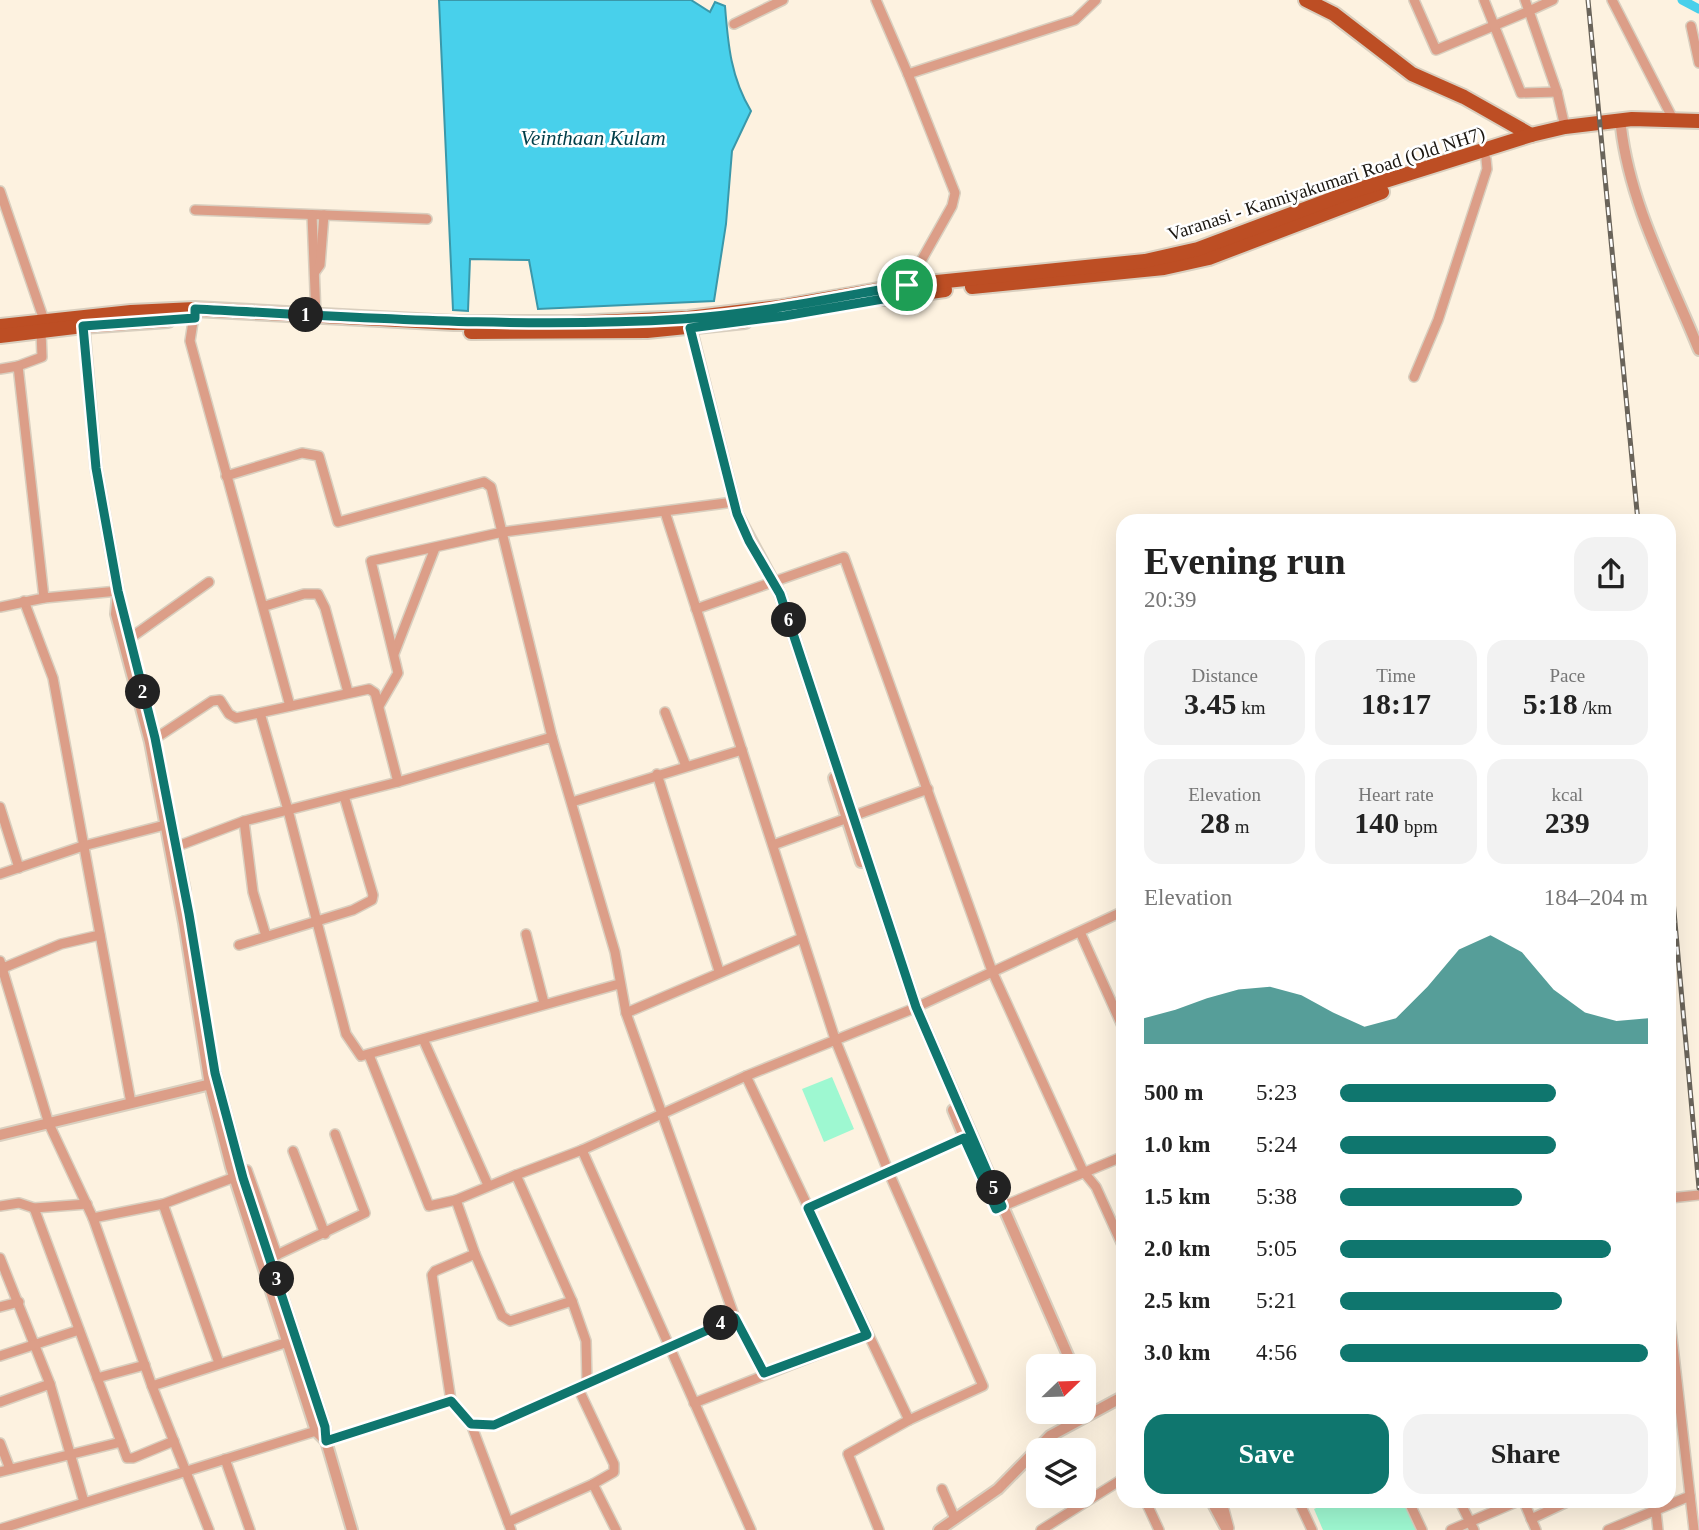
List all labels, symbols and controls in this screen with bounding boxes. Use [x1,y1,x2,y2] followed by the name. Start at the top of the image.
[1165,122,1488,246] street label: Varanasi - Kanniyakumari Road (Old NH7)
[520,126,666,150] water label: Veinthaan Kulam
[877,255,937,315] pin
[888,266,926,304] icon: arrive
[288,298,324,332] pin: 1
[301,304,310,325] text: 1
[1574,537,1648,611] button: share
[1144,540,1346,582] text: Evening run
[1144,587,1196,612] text: 20:39
[772,602,806,638] pin: 6
[784,609,793,630] text: 6
[1191,665,1258,686] text: Distance
[1376,665,1416,686] text: Time
[1549,665,1585,686] text: Pace
[125,674,160,710] pin: 2
[138,681,147,702] text: 2
[1184,687,1236,720] text: 3.45
[1361,687,1431,720] text: 18:17
[1523,687,1578,720] text: 5:18
[1236,697,1265,718] text: km
[1578,697,1612,718] text: /km
[1188,784,1261,805] text: Elevation
[1358,784,1434,805] text: Heart rate
[1551,784,1583,805] text: kcal
[1200,806,1230,839] text: 28
[1354,806,1399,839] text: 140
[1545,806,1590,839] text: 239
[1230,816,1249,837] text: m
[1399,816,1438,837] text: bpm
[1144,885,1232,910] text: Elevation
[1544,885,1648,910] text: 184–204 m
[1144,1080,1203,1105] text: 500 m
[1256,1080,1297,1105] text: 5:23
[1144,1132,1210,1157] text: 1.0 km
[1256,1132,1297,1157] text: 5:24
[976,1170,1012,1206] pin: 5
[989,1177,998,1198] text: 5
[1144,1184,1210,1209] text: 1.5 km
[1256,1184,1297,1209] text: 5:38
[1144,1236,1210,1261] text: 2.0 km
[1256,1236,1297,1261] text: 5:05
[260,1262,294,1296] pin: 3
[272,1268,281,1289] text: 3
[1144,1288,1210,1313] text: 2.5 km
[1256,1288,1297,1313] text: 5:21
[704,1306,738,1340] pin: 4
[716,1312,725,1333] text: 4
[1144,1340,1210,1365] text: 3.0 km
[1256,1340,1297,1365] text: 4:56
[1026,1354,1096,1424] north arrow
[1026,1354,1096,1508] map controls
[1144,1414,1389,1494] button: Save
[1403,1414,1648,1494] button: Share
[1026,1438,1096,1508] button: layers

